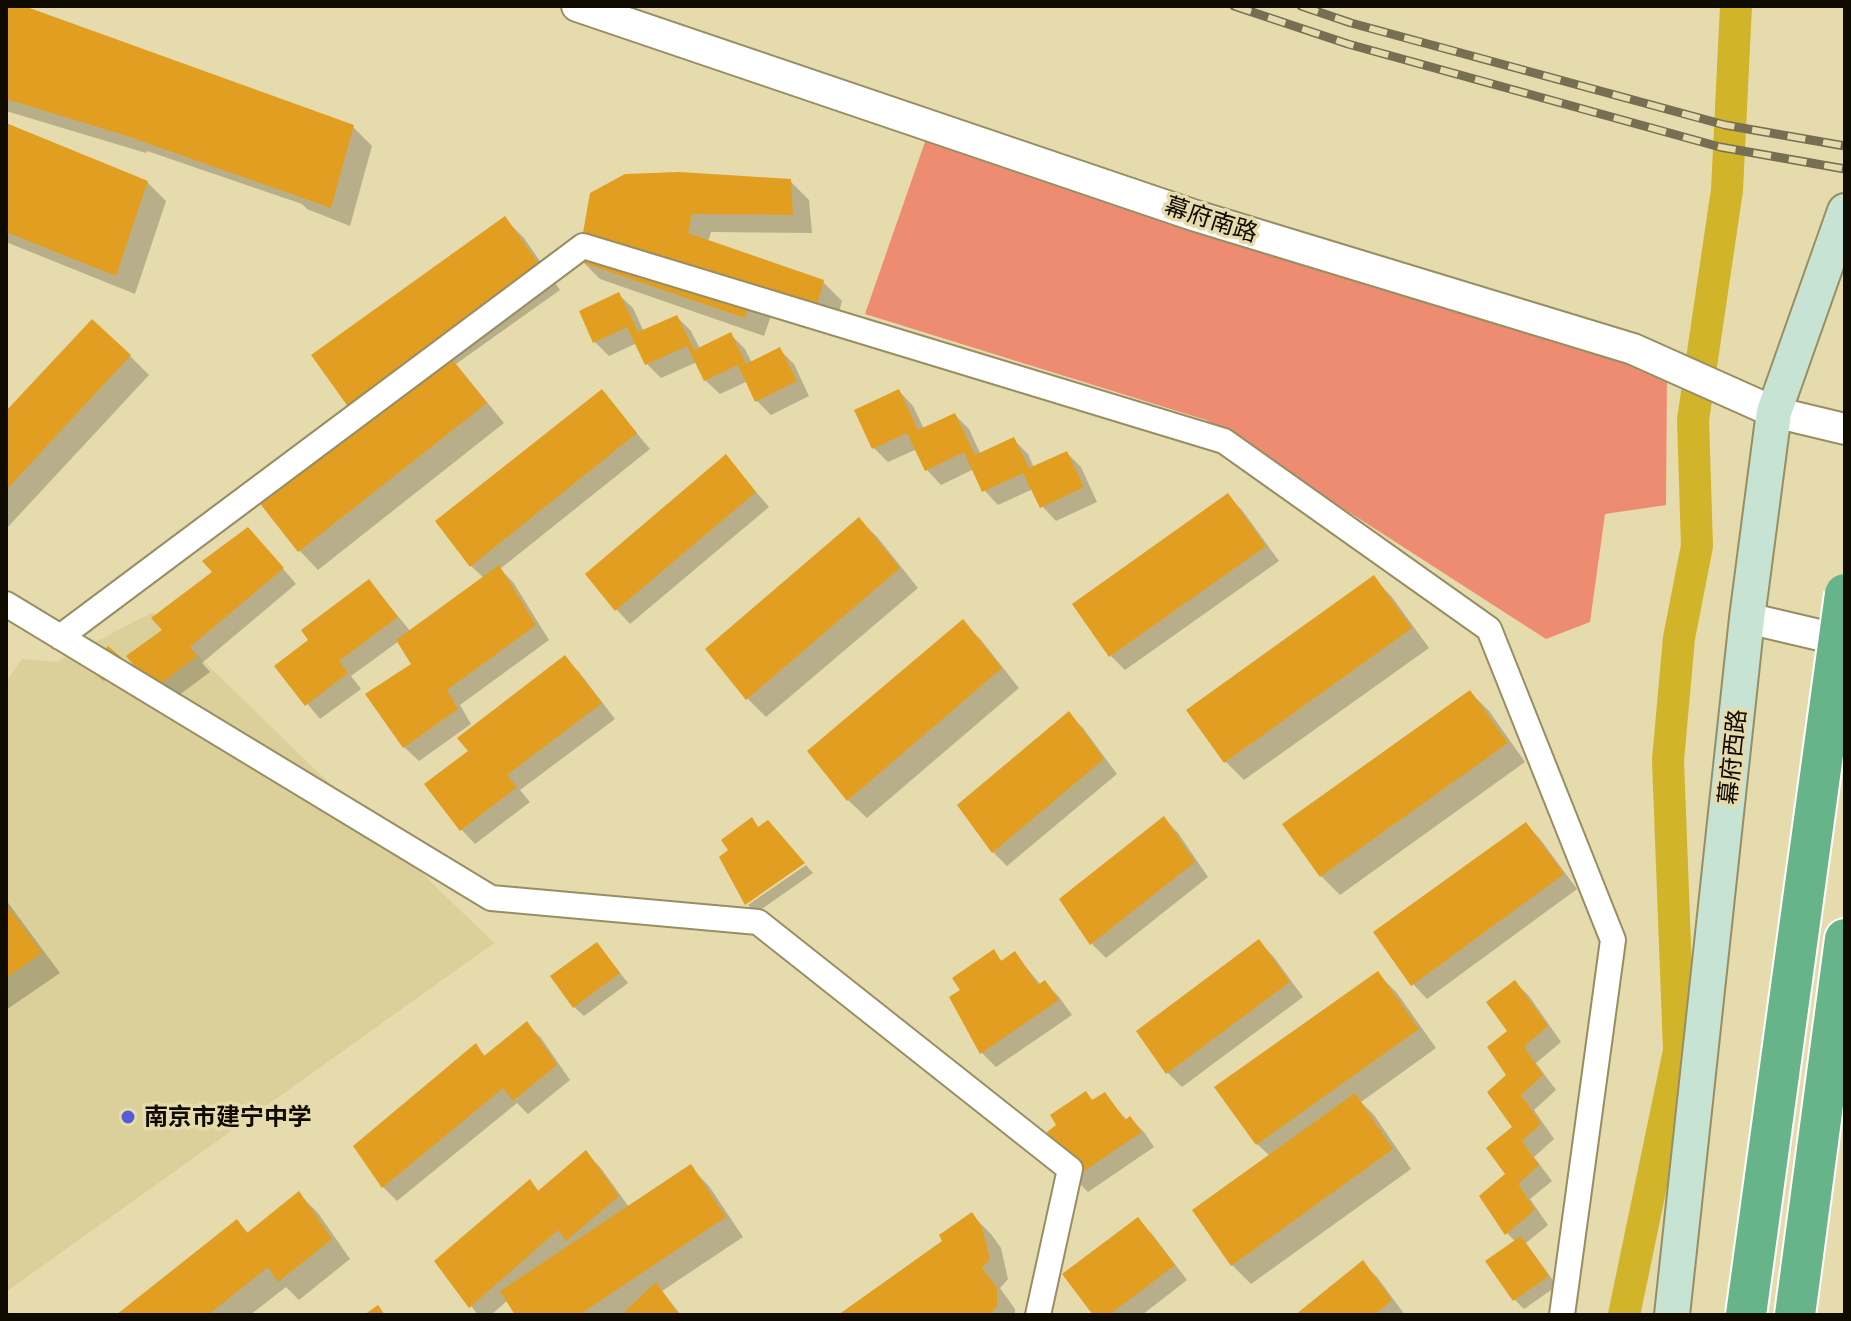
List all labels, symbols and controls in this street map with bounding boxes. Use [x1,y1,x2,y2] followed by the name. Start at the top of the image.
[1161,191,1261,249] street label: 幕府南路
[1714,708,1752,806] street label: 幕府西路
[144,1103,312,1131] place label: 南京市建宁中学
[119,1108,137,1126] marker: 南京市建宁中学

